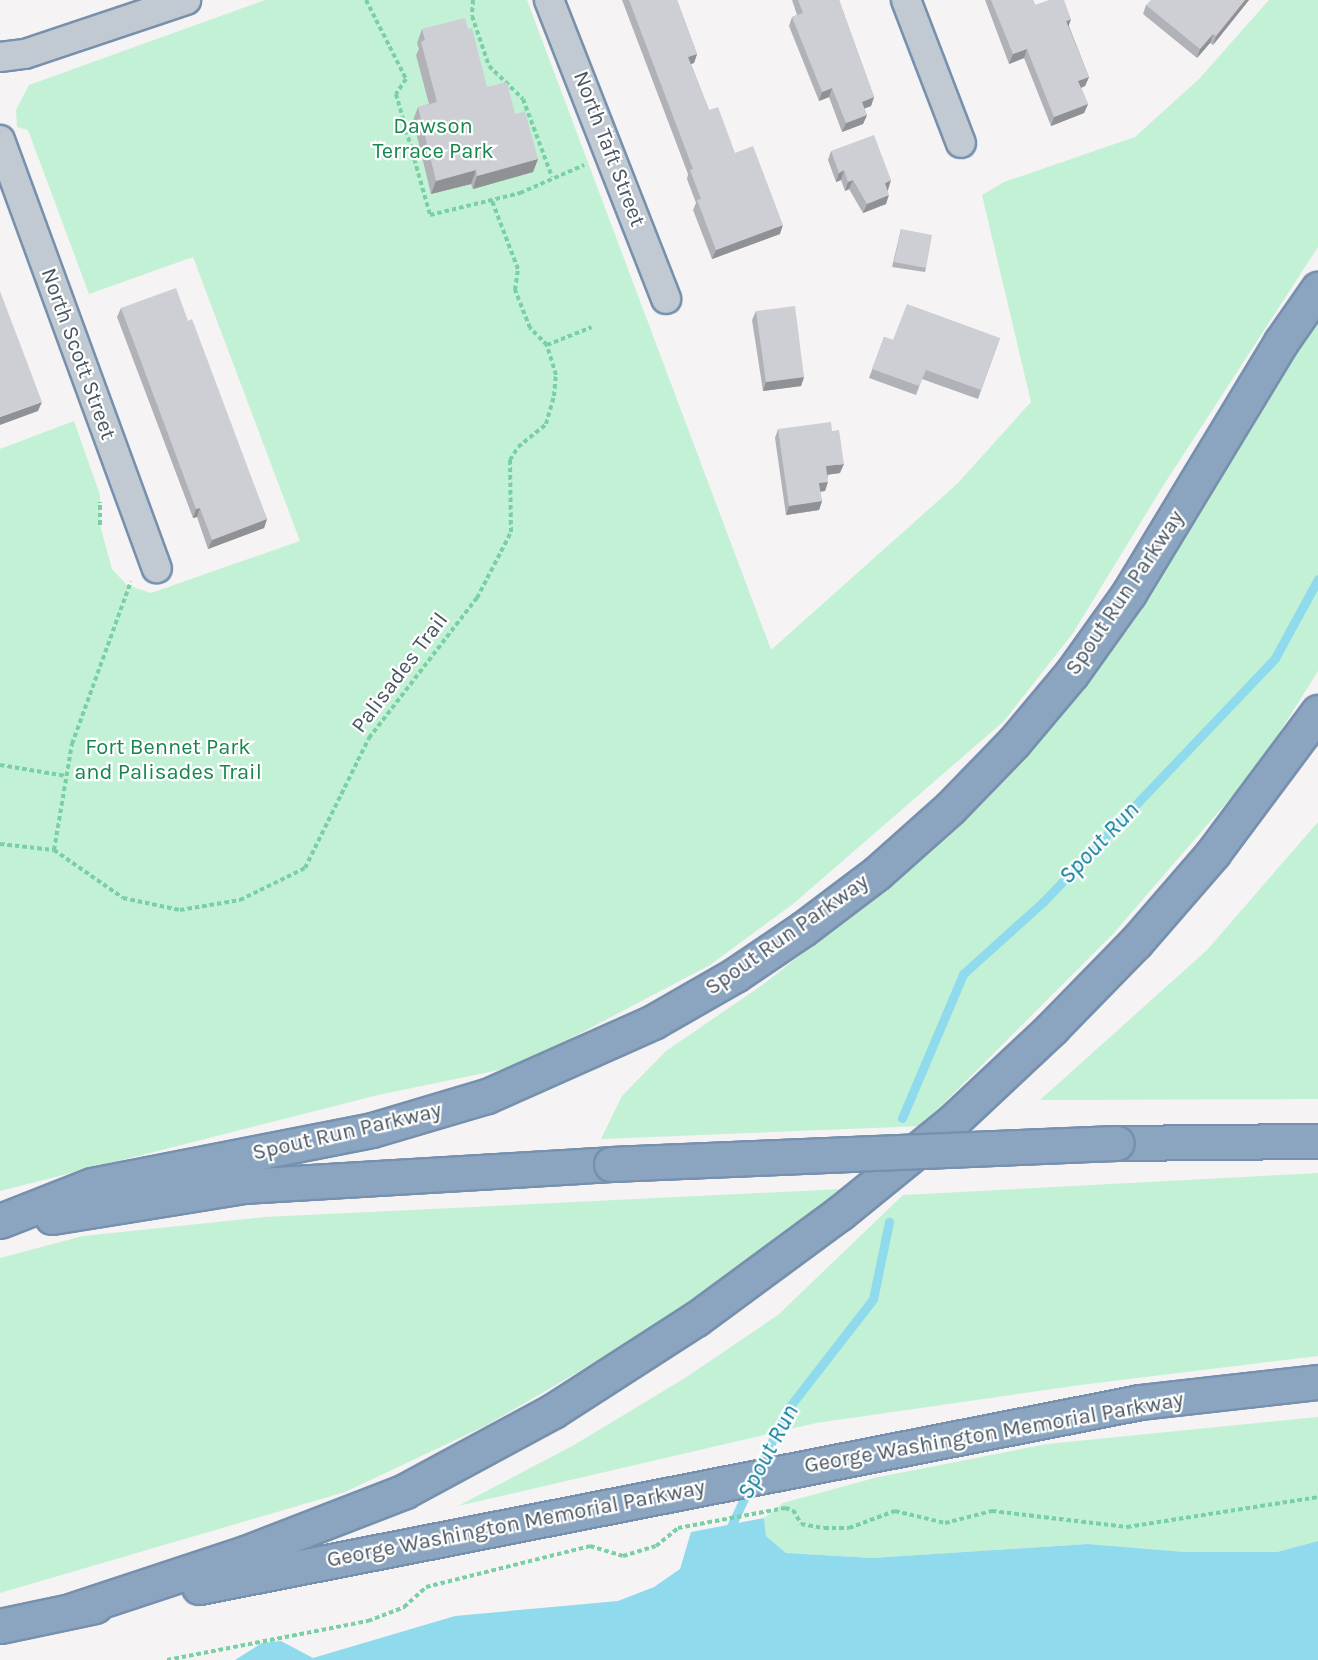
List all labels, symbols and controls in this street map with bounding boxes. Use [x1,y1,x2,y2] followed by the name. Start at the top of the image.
[567,68,651,230] street label: North Taft Street
[372,113,494,164] park label: Dawson Terrace Park
[35,265,121,443] street label: North Scott Street
[1060,506,1190,680] street label: Spout Run Parkway
[346,608,454,738] street label: Palisades Trail
[74,734,262,786] park label: Fort Bennet Park and Palisades Trail
[1053,796,1145,890] water label: Spout Run
[700,869,874,1001] street label: Spout Run Parkway
[250,1097,444,1167] street label: Spout Run Parkway
[802,1387,1186,1479] street label: George Washington Memorial Parkway
[731,1400,805,1504] water label: Spout Run
[325,1474,707,1574] street label: George Washington Memorial Parkway

